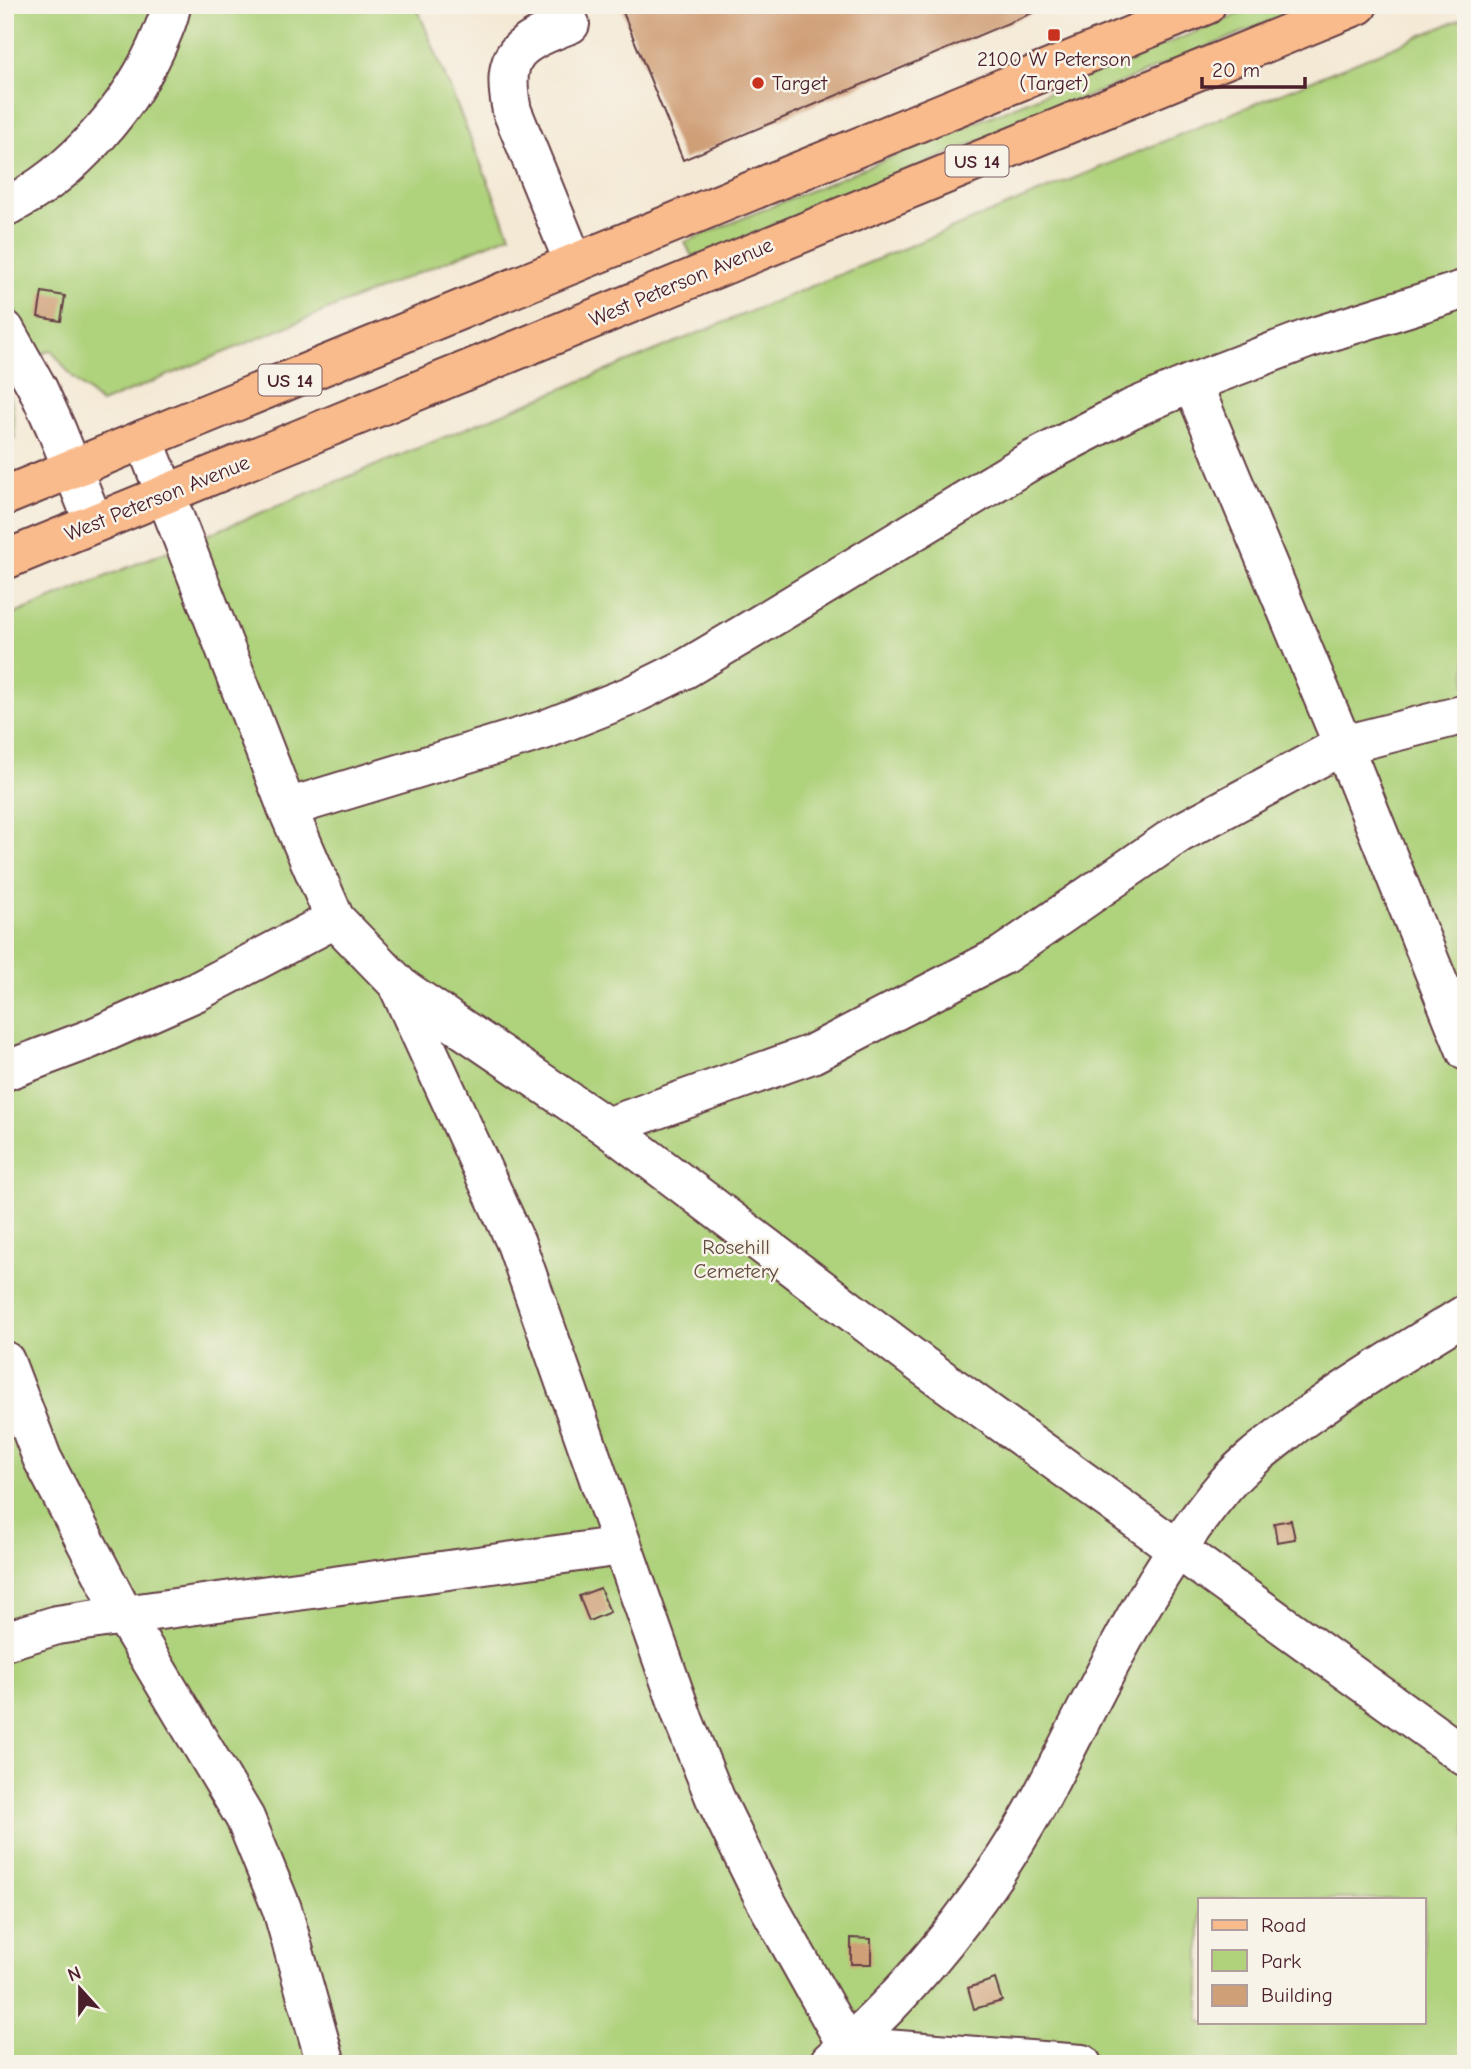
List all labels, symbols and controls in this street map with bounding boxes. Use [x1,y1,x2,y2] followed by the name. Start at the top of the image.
[1046,27,1062,43] marker: 2100 W Peterson (Target)
[1202,46,1305,90] scale bar
[977,47,1131,95] place label: 2100 W Peterson (Target)
[1212,58,1260,82] text: 20 m
[772,71,828,95] place label: Target
[750,75,766,91] marker: Target
[946,146,1009,176] road number: US 14
[586,232,776,332] street label: West Peterson Avenue
[258,364,322,396] road number: US 14
[61,450,253,546] street label: West Peterson Avenue
[694,1235,779,1283] park label: Rosehill Cemetery
[1198,1898,1426,2024] legend
[1261,1913,1306,1937] text: Road
[1261,1949,1301,1973] text: Park
[46,1954,116,2024] north arrow
[65,1962,84,1987] text: N
[1261,1983,1333,2007] text: Building

